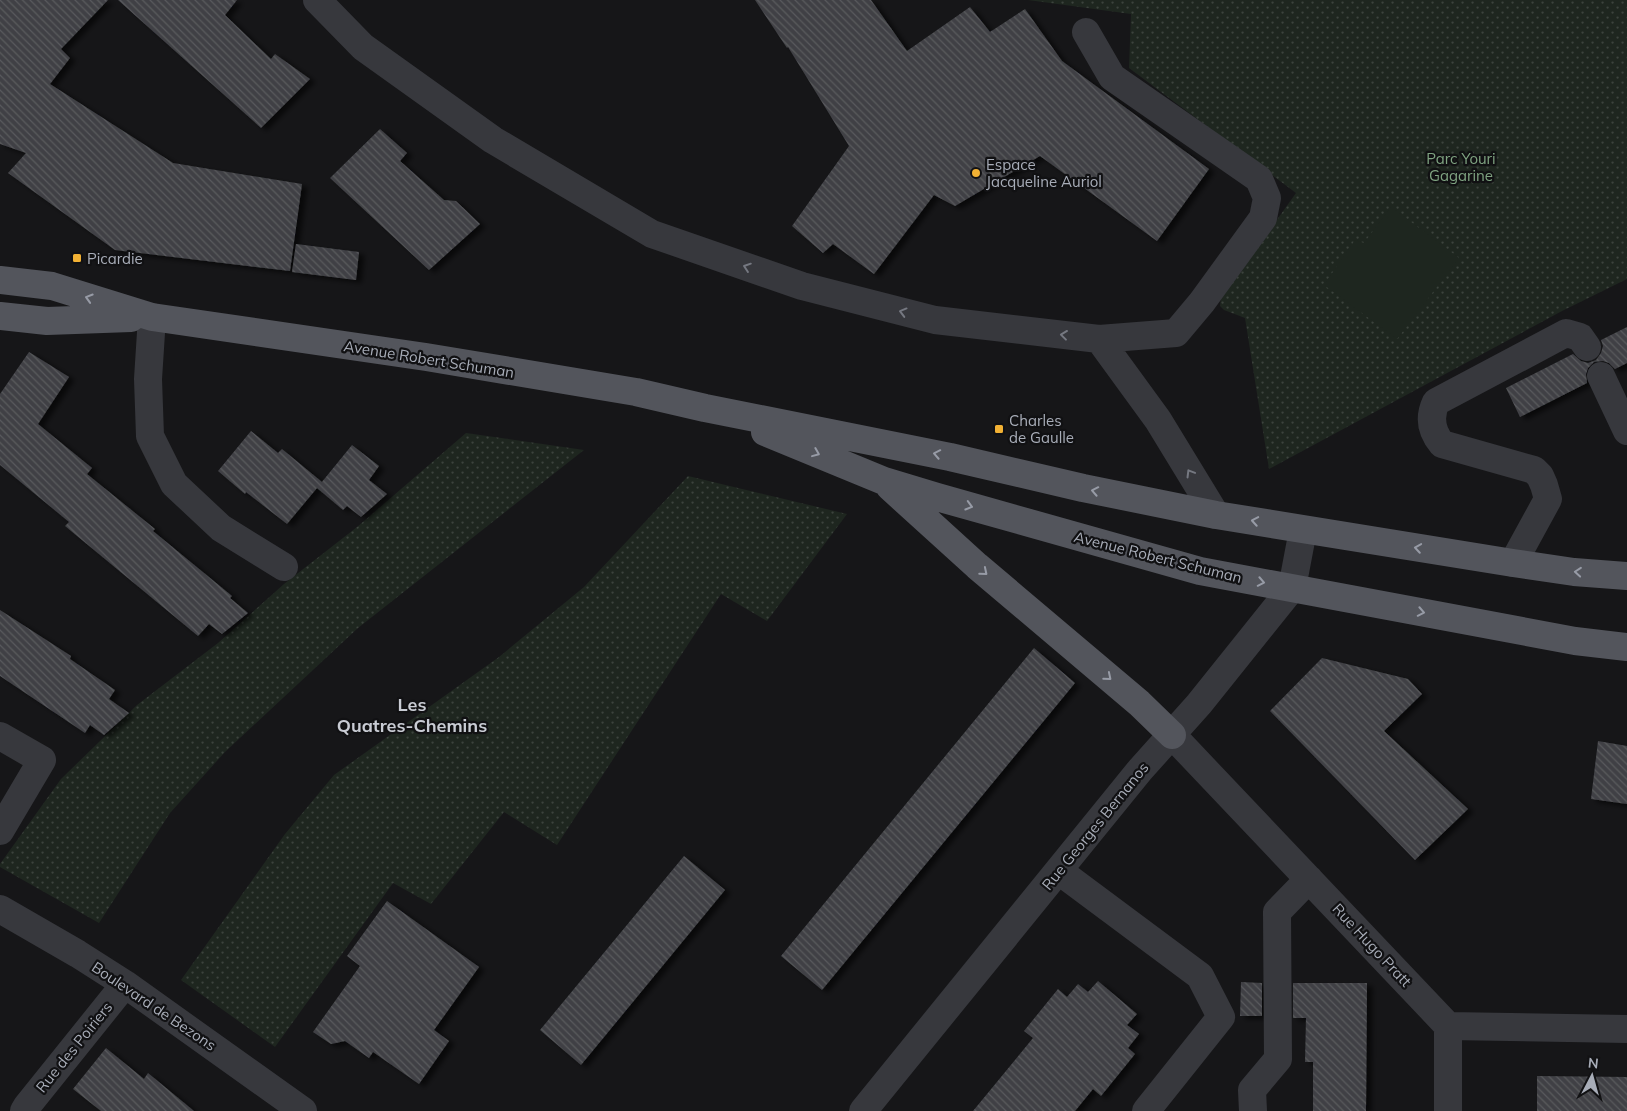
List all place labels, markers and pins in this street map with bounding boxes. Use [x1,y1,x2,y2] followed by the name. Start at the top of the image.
[986,155,1102,191] place label: Espace Jacqueline Auriol
[970,167,982,179] marker: Espace Jacqueline Auriol
[87,249,143,268] place label: Picardie
[71,252,83,264] marker: Picardie
[1009,411,1074,447] place label: Charles de Gaulle
[993,423,1005,435] marker: Charles de Gaulle

